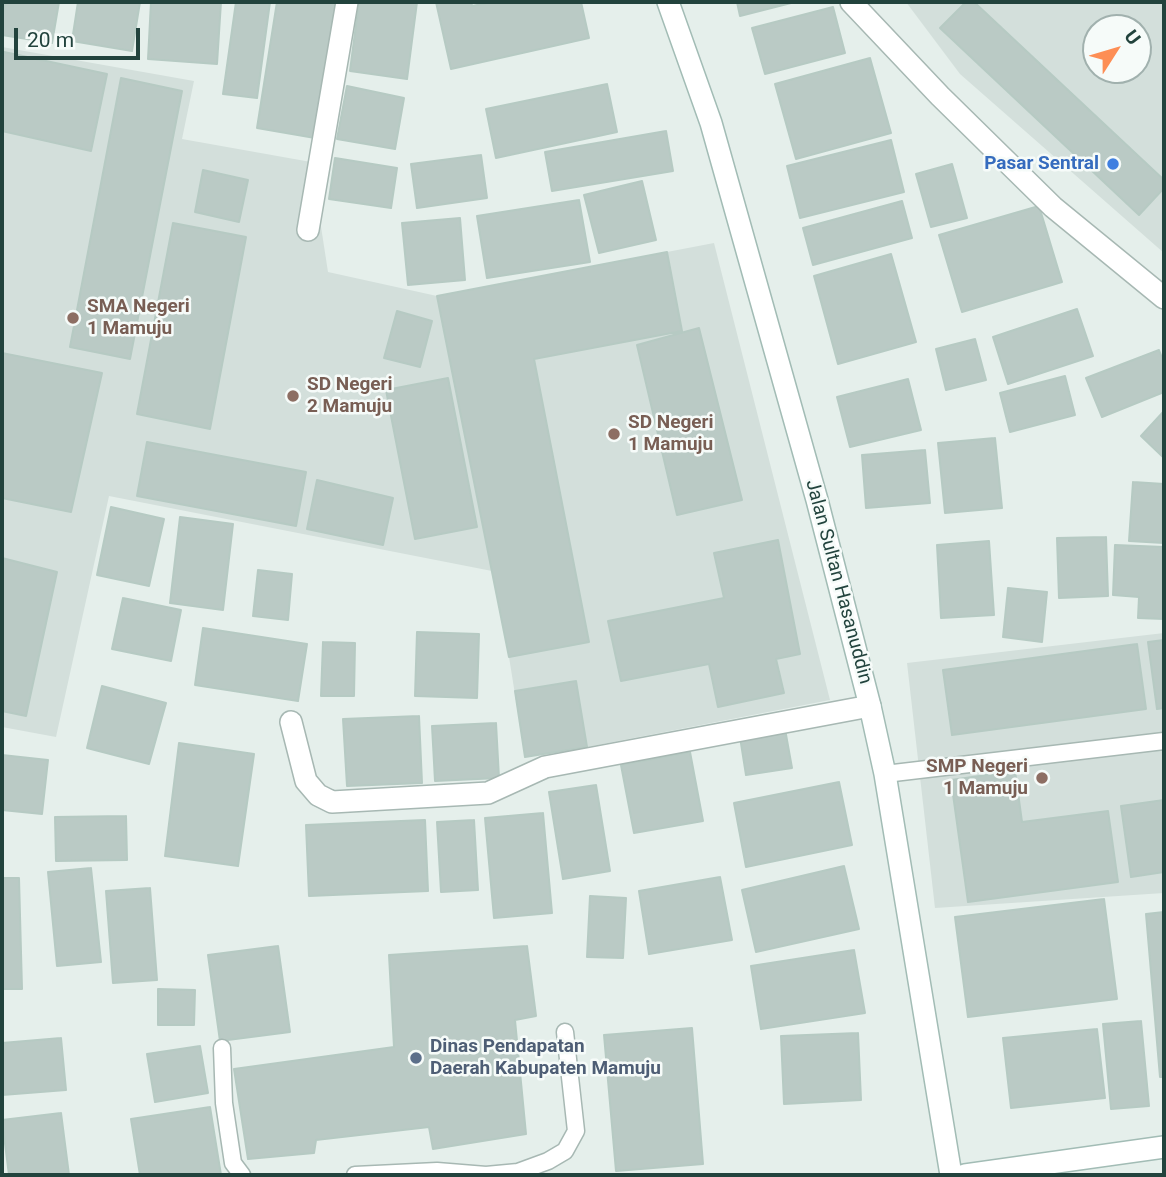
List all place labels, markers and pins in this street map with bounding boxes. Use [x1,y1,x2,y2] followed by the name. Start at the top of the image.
[984,153,1099,175] place label: Pasar Sentral
[1105,156,1121,172] marker: Pasar Sentral
[87,296,190,340] place label: SMA Negeri 1 Mamuju
[65,310,81,326] marker: SMA Negeri 1 Mamuju
[307,374,393,418] place label: SD Negeri 2 Mamuju
[285,388,301,404] marker: SD Negeri 2 Mamuju
[628,412,714,456] place label: SD Negeri 1 Mamuju
[606,426,622,442] marker: SD Negeri 1 Mamuju
[926,756,1028,800] place label: SMP Negeri 1 Mamuju
[1034,770,1050,786] marker: SMP Negeri 1 Mamuju
[430,1036,661,1080] place label: Dinas Pendapatan Daerah Kabupaten Mamuju
[408,1050,424,1066] marker: Dinas Pendapatan Daerah Kabupaten Mamuju

